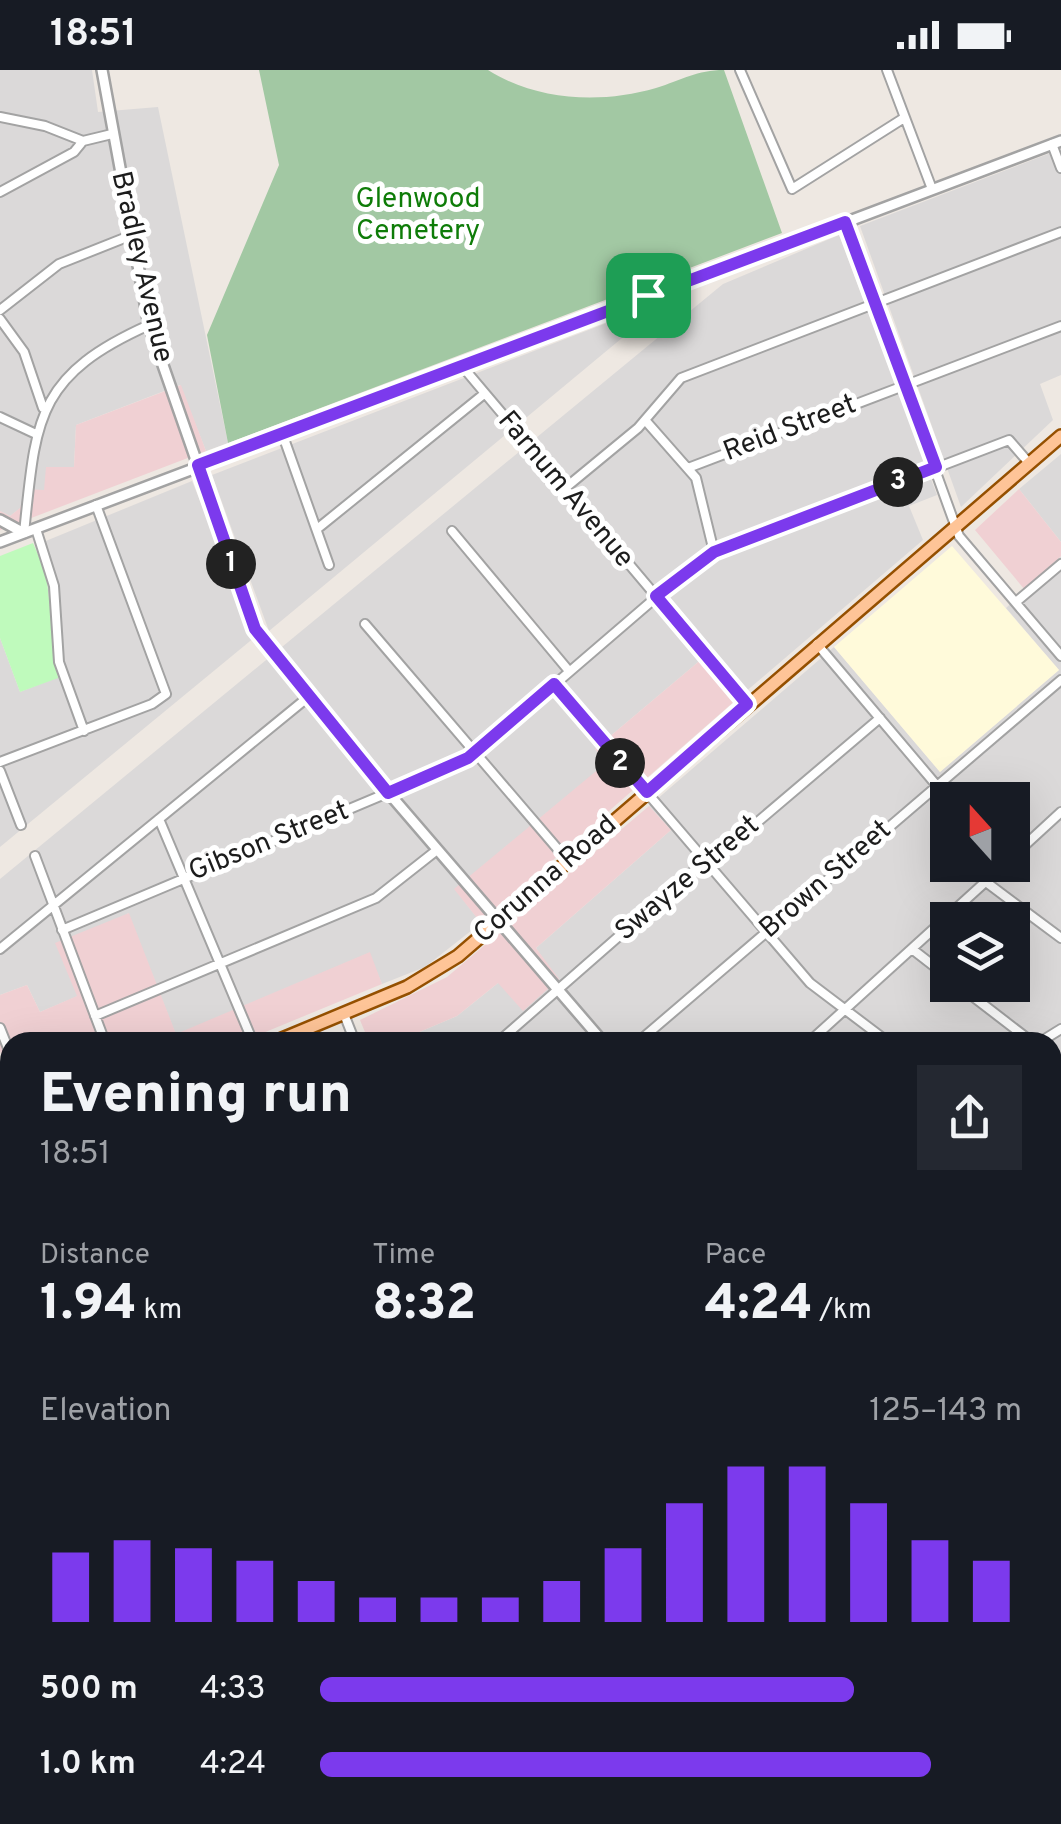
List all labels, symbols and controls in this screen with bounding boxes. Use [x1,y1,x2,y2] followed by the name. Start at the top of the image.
[50,11,137,60] text: 18:51
[101,168,181,366] street label: Bradley Avenue
[355,182,481,250] park label: Glenwood Cemetery
[606,253,691,338] pin
[621,268,676,323] icon: arrive
[718,387,862,471] street label: Reid Street
[489,404,641,576] street label: Farnum Avenue
[873,457,923,507] pin: 3
[890,464,906,500] text: 3
[206,539,256,589] pin: 1
[225,546,237,582] text: 1
[595,738,645,788] pin: 2
[611,745,629,781] text: 2
[930,782,1030,882] north arrow
[930,782,1030,1002] map controls
[184,794,354,890] street label: Gibson Street
[467,808,625,952] street label: Corunna Road
[609,808,767,950] street label: Swayze Street
[753,813,899,947] street label: Brown Street
[930,902,1030,1002] button: layers
[40,1062,352,1132] text: Evening run
[917,1065,1022,1170] button: share
[40,1135,111,1175] text: 18:51
[40,1238,150,1274] text: Distance
[372,1238,435,1274] text: Time
[705,1238,766,1274] text: Pace
[40,1274,137,1337] text: 1.94
[372,1274,476,1337] text: 8:32
[705,1274,813,1337] text: 4:24
[137,1293,182,1329] text: km
[813,1293,872,1329] text: /km
[40,1392,172,1432] text: Elevation
[869,1392,1022,1432] text: 125–143 m
[40,1670,138,1710] text: 500 m
[200,1670,266,1710] text: 4:33
[40,1745,136,1785] text: 1.0 km
[200,1745,266,1785] text: 4:24

